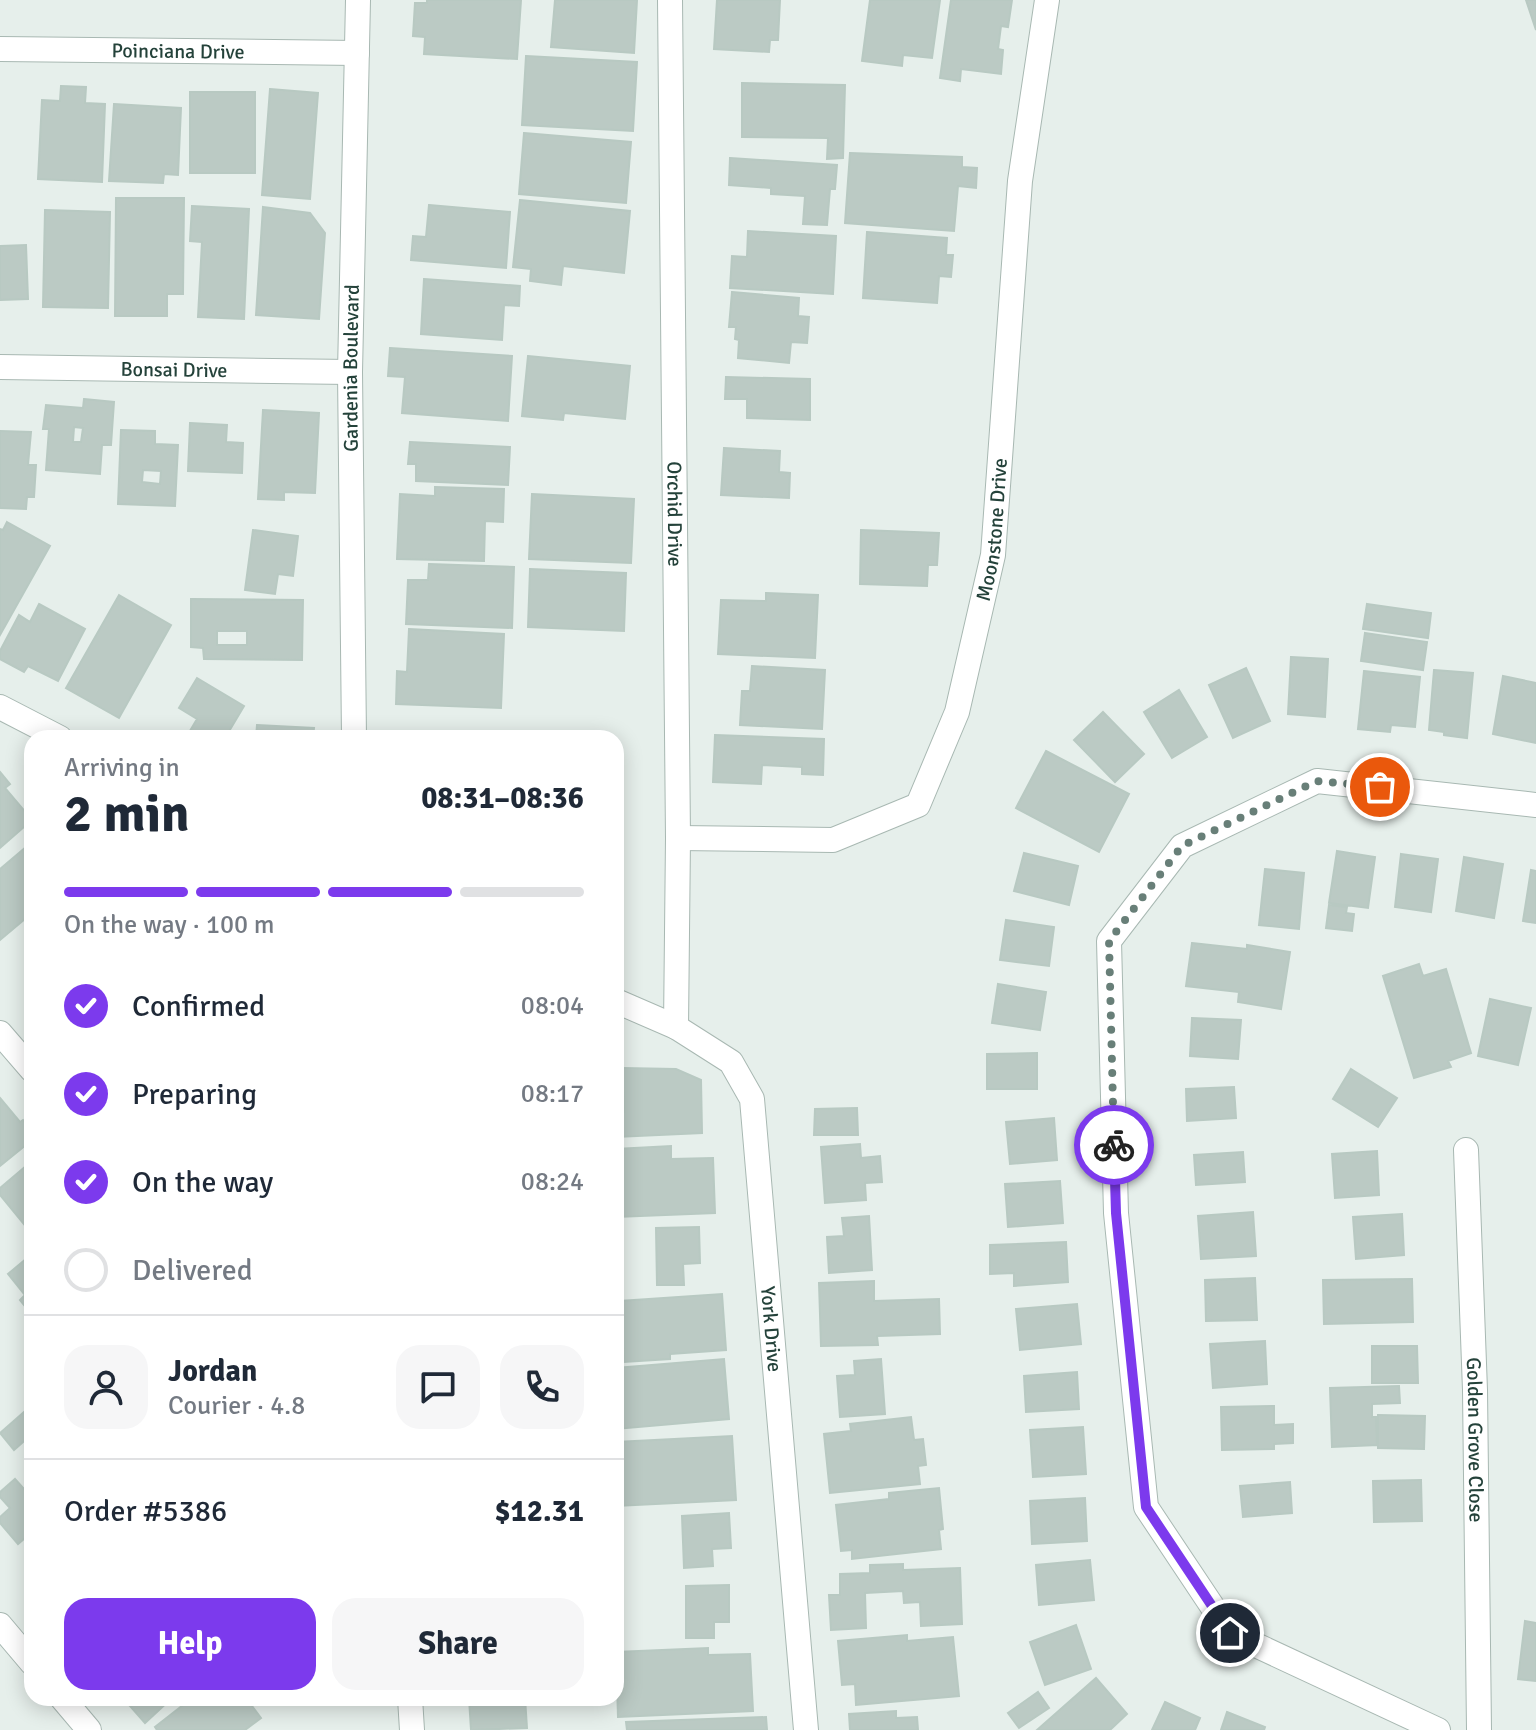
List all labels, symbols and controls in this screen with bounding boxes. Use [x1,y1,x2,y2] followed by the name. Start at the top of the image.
[111,38,245,64] street label: Poinciana Drive
[337,284,364,452] street label: Gardenia Boulevard
[120,356,228,383] street label: Bonsai Drive
[970,457,1012,603] street label: Moonstone Drive
[662,461,688,567] street label: Orchid Drive
[64,752,180,784] text: Arriving in
[1346,753,1414,821] pin
[1358,765,1402,809] icon: bag
[421,780,584,817] text: 08:31–08:36
[64,782,190,846] text: 2 min
[64,909,274,941] text: On the way · 100 m
[64,984,108,1028] icon: check
[132,988,265,1025] text: Confirmed
[521,990,584,1022] text: 08:04
[64,1072,108,1116] icon: check
[132,1076,257,1113] text: Preparing
[521,1078,584,1110] text: 08:17
[1074,1105,1154,1185] courier
[1092,1123,1136,1167] icon: bike
[64,1160,108,1204] icon: check
[132,1164,273,1201] text: On the way
[521,1166,584,1198] text: 08:24
[132,1252,253,1289] text: Delivered
[756,1285,788,1373] street label: York Drive
[64,1345,148,1429] button: person
[396,1345,480,1429] button: chat
[500,1345,584,1429] button: phone
[168,1353,257,1390] text: Jordan
[1461,1357,1489,1523] street label: Golden Grove Close
[168,1390,305,1422] text: Courier · 4.8
[64,1493,227,1530] text: Order #5386
[494,1493,584,1530] text: $12.31
[64,1598,316,1690] button: Help
[332,1598,584,1690] button: Share
[1196,1599,1264,1667] pin
[1208,1611,1252,1655] icon: home

